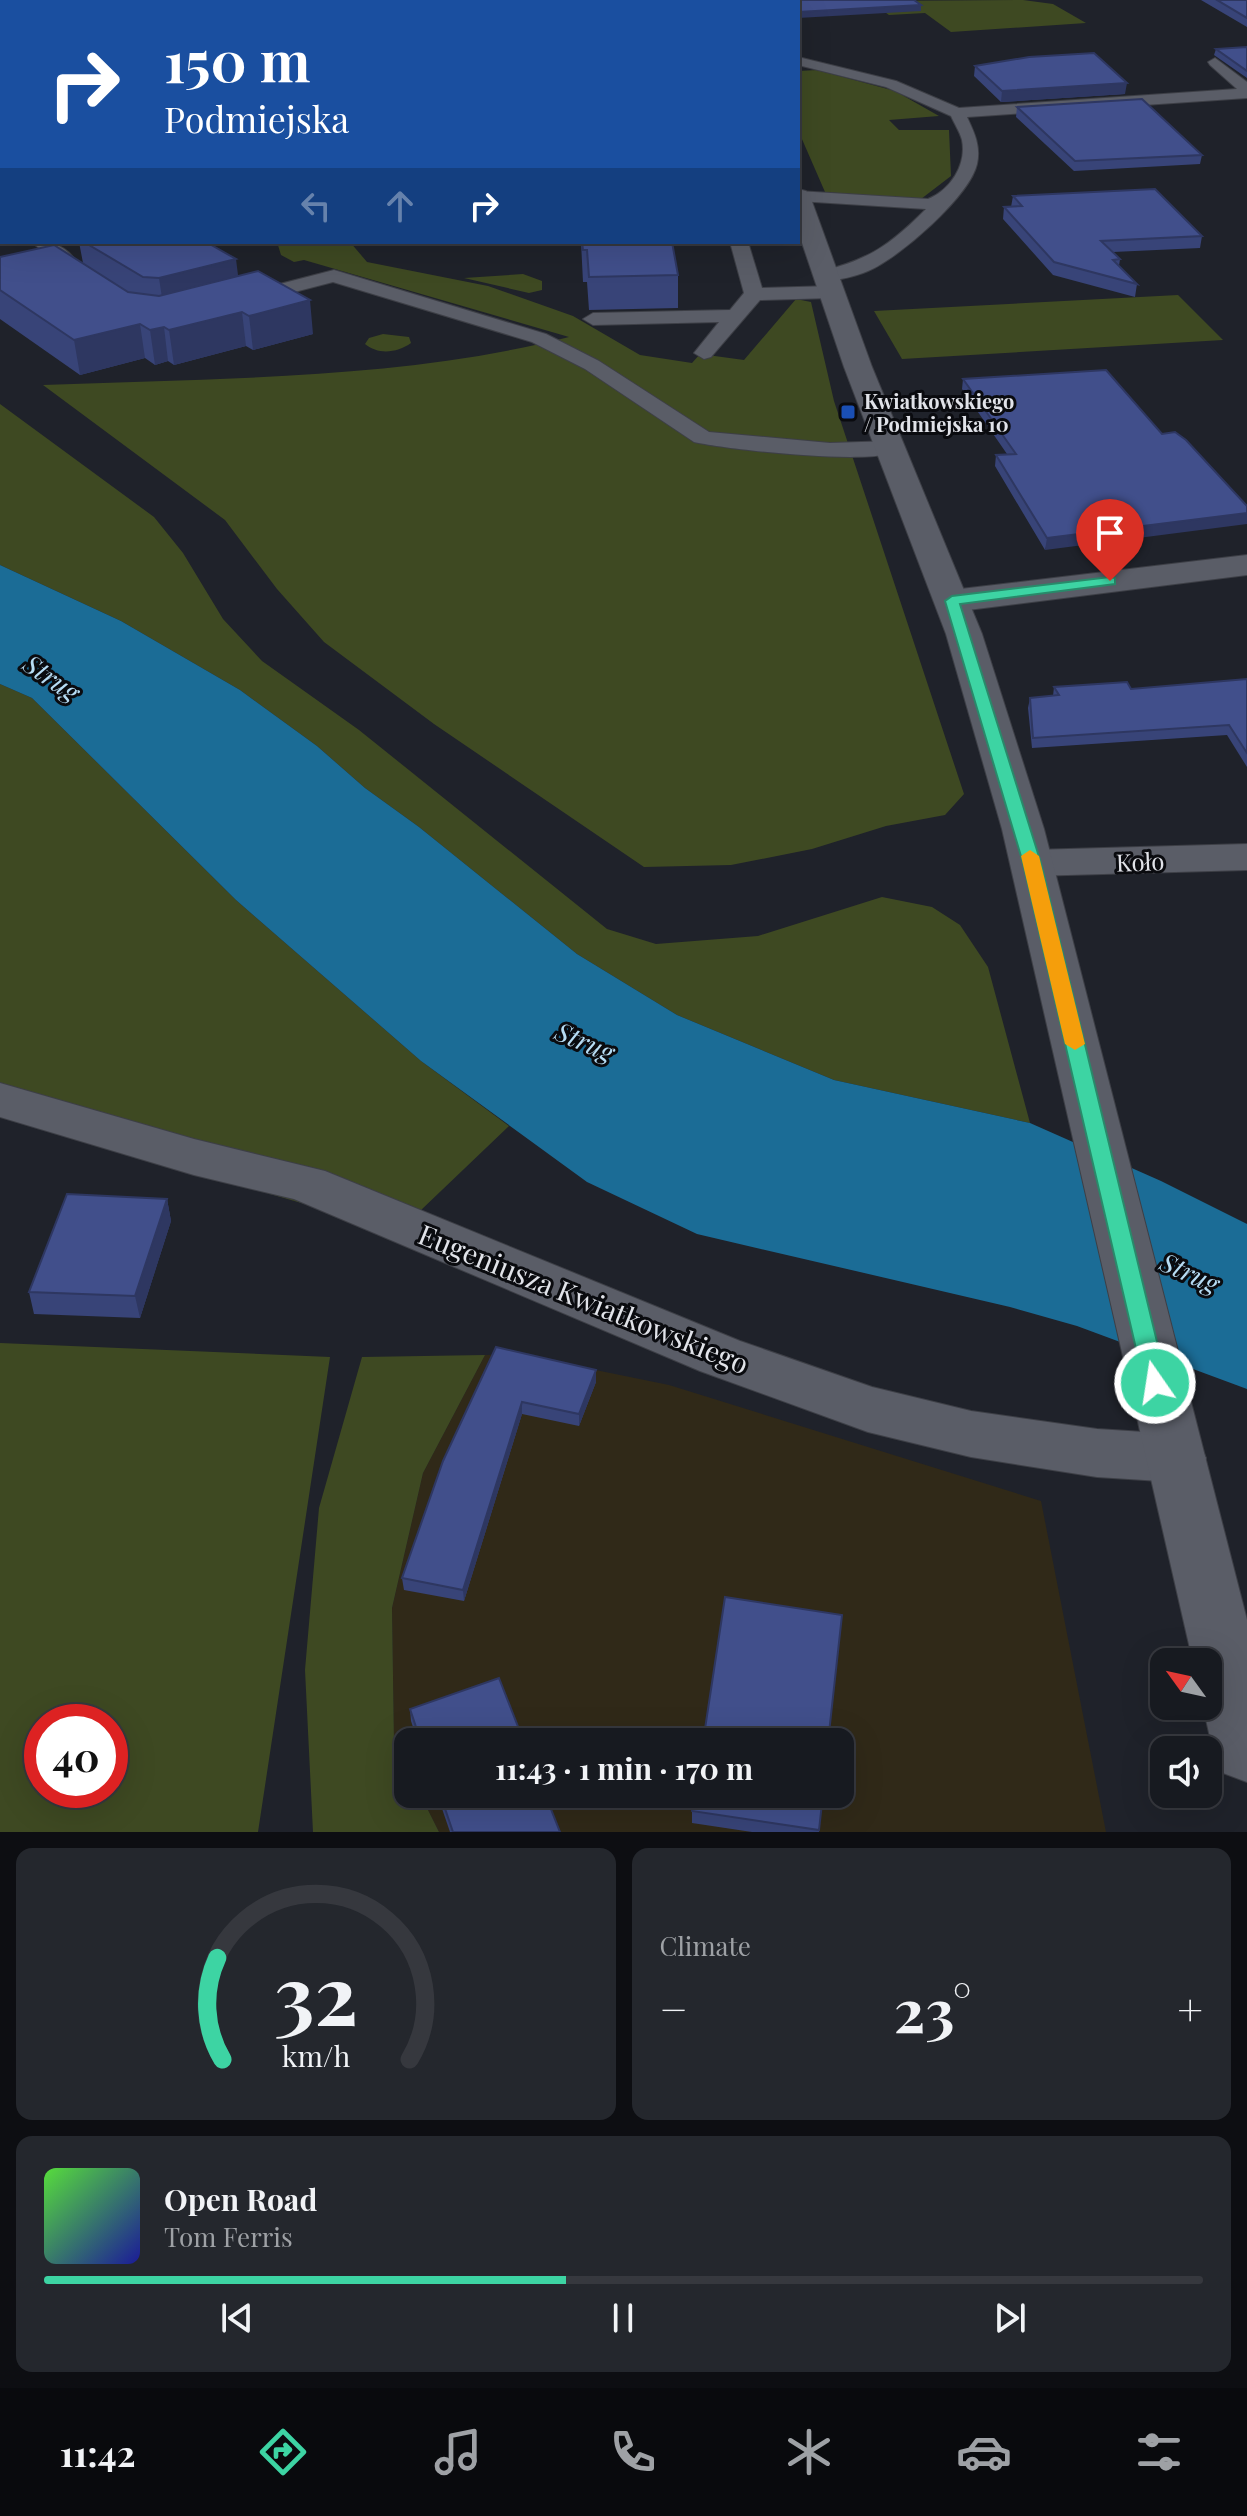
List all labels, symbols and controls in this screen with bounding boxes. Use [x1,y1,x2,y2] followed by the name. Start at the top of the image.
[164,22,310,97] text: 150 m
[32,32,136,136] icon: right
[164,94,349,142] text: Podmiejska
[294,184,338,228] icon: left
[378,184,422,228] icon: ahead
[462,184,506,228] icon: right
[864,387,1014,437] place label: Kwiatkowskiego / Podmiejska 10
[839,403,857,421] marker: Kwiatkowskiego / Podmiejska 10
[1076,499,1144,581] pin
[1088,511,1132,555] icon: arrive
[16,645,89,710] water label: Strug
[1115,844,1165,878] street label: Koło
[549,1013,622,1070] water label: Strug
[413,1215,755,1381] street label: Eugeniusza Kwiatkowskiego
[1154,1243,1227,1301] water label: Strug
[1113,1341,1197,1425] position arrow
[1150,1648,1222,1720] north arrow
[1150,1648,1222,1808] map controls
[24,1704,128,1808] speed limit sign: 40
[1150,1736,1222,1808] button: sound
[495,1748,753,1788] text: 11:43 · 1 min · 170 m
[660,1928,751,1963] text: Climate
[274,1936,358,2047] text: 32
[894,1968,971,2048] text: 23°
[660,1978,688,2037] text: −
[1177,1978,1203,2037] text: +
[281,2036,350,2074] text: km/h
[164,2179,317,2219] text: Open Road
[164,2219,293,2254] text: Tom Ferris
[215,2296,259,2340] icon: previous
[601,2296,645,2340] icon: pause
[988,2296,1032,2340] icon: next
[255,2424,311,2480] icon: directions
[430,2424,486,2480] icon: music
[605,2424,661,2480] icon: phone
[781,2424,837,2480] icon: climate
[956,2424,1012,2480] icon: car
[1131,2424,1187,2480] icon: filters
[60,2428,136,2476] text: 11:42

